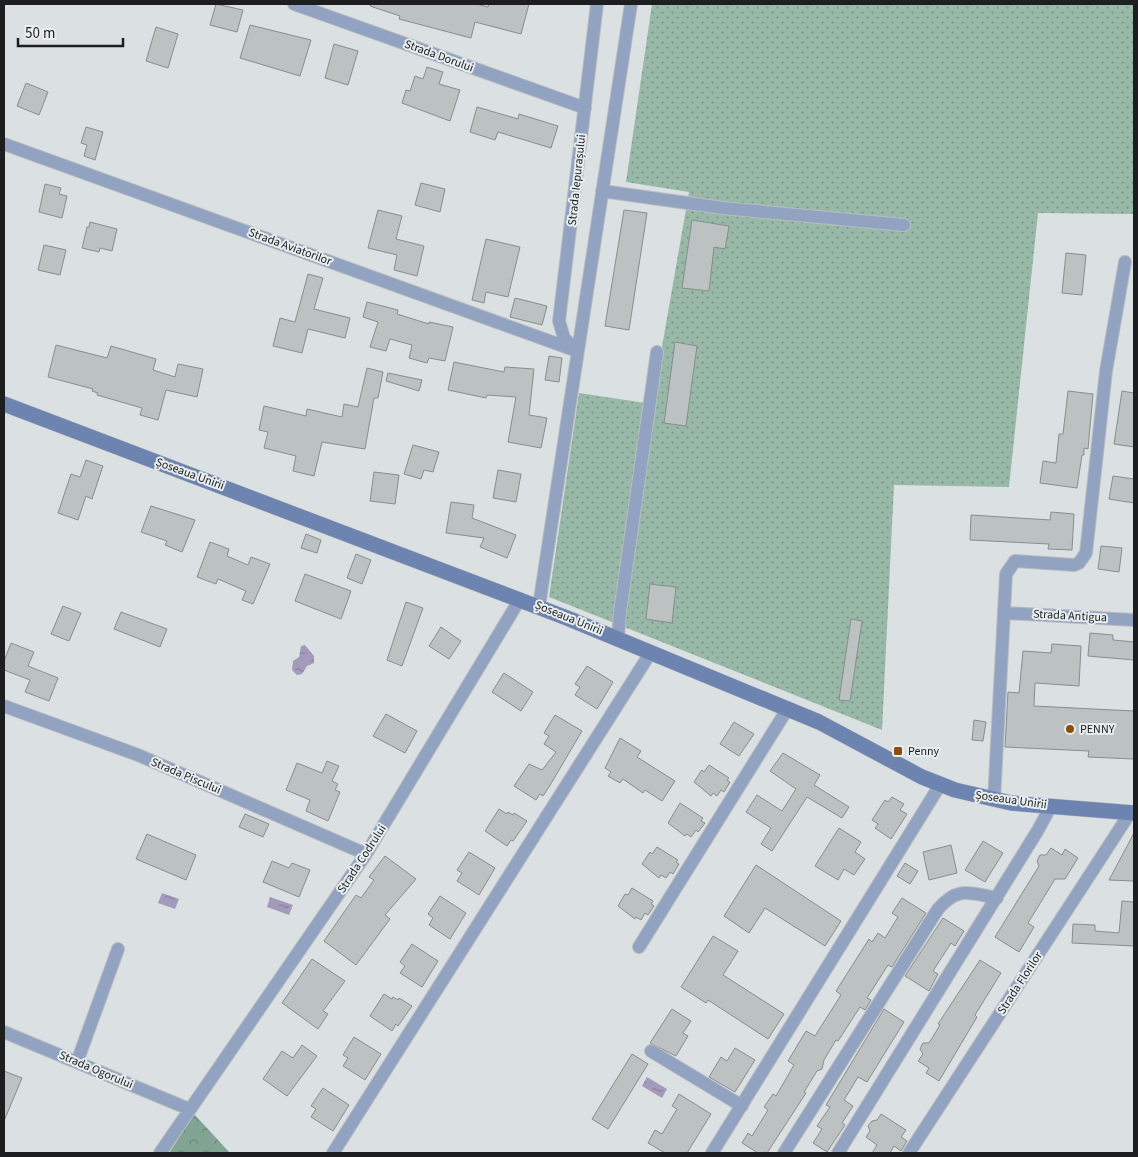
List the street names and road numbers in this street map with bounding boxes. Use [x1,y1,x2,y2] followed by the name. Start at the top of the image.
[402,36,476,76] street label: Strada Dorului
[564,134,590,226] street label: Strada Iepurașului
[246,224,335,270] street label: Strada Aviatorilor
[153,454,227,494] street label: Șoseaua Unirii
[532,597,606,639] street label: Șoseaua Unirii
[1033,606,1107,626] street label: Strada Antigua
[148,754,224,798] street label: Strada Piscului
[974,787,1048,813] street label: Șoseaua Unirii
[334,821,391,897] street label: Strada Codrului
[993,948,1047,1018] street label: Strada Florilor
[56,1047,136,1093] street label: Strada Ogorului

